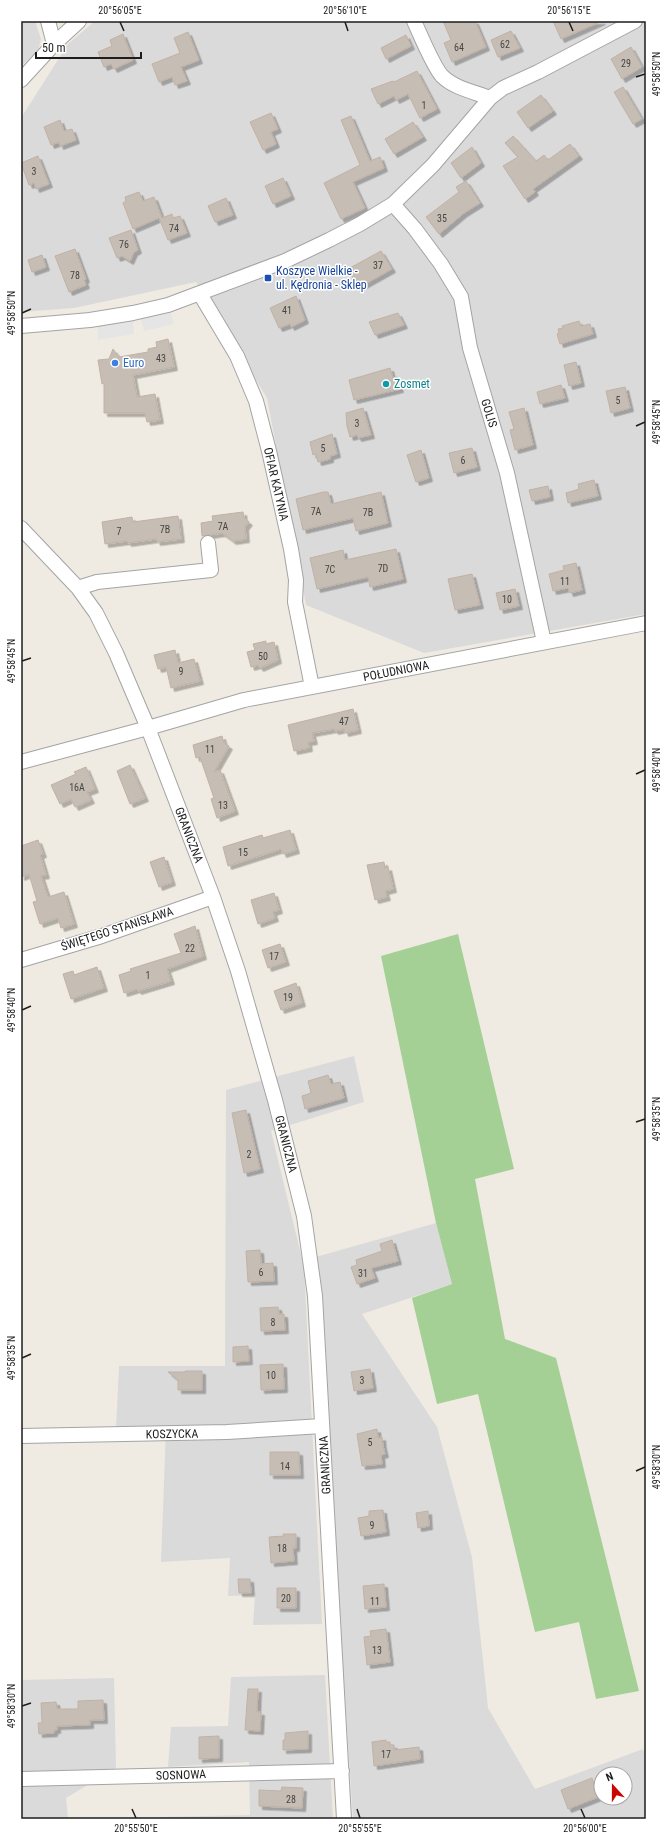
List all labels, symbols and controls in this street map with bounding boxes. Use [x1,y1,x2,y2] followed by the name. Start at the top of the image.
[98,5,142,16] text: 20°56'05"E
[323,5,367,16] text: 20°56'10"E
[547,5,591,16] text: 20°56'15"E
[36,34,141,60] scale bar
[500,39,510,50] house number: 62
[42,41,66,55] text: 50 m
[454,42,464,53] house number: 64
[651,52,662,96] text: 49°58'50"N
[621,58,631,69] house number: 29
[422,100,426,111] house number: 1
[32,166,37,177] house number: 3
[437,213,447,224] house number: 35
[169,223,179,234] house number: 74
[119,239,129,250] house number: 76
[373,260,383,271] house number: 37
[276,264,367,292] place label: Koszyce Wielkie - ul. Kędronia - Sklep
[70,270,80,281] house number: 78
[263,273,273,283] marker: Koszyce Wielkie - ul. Kędronia - Sklep
[6,291,17,335] text: 49°58'50"N
[282,305,292,316] house number: 41
[156,353,166,364] house number: 43
[123,356,144,370] place label: Euro
[110,358,120,368] marker: Euro
[394,377,430,391] place label: Zosmet
[381,379,391,389] marker: Zosmet
[616,395,621,406] house number: 5
[478,397,500,429] street label: GOLIS
[651,400,662,444] text: 49°58'45"N
[355,418,360,429] house number: 3
[321,443,326,454] house number: 5
[261,446,291,522] street label: OFIAR KATYNIA
[461,455,466,466] house number: 6
[311,506,322,517] house number: 7A
[363,507,373,518] house number: 7B
[218,521,229,532] house number: 7A
[160,524,170,535] house number: 7B
[117,526,122,537] house number: 7
[378,563,389,574] house number: 7D
[325,564,336,575] house number: 7C
[560,576,570,587] house number: 11
[502,594,512,605] house number: 10
[6,639,17,683] text: 49°58'45"N
[258,651,268,662] house number: 50
[362,658,430,684] street label: POŁUDNIOWA
[179,666,184,677] house number: 9
[339,716,349,727] house number: 47
[205,744,215,755] house number: 11
[651,748,662,792] text: 49°58'40"N
[69,782,85,793] house number: 16A
[218,800,228,811] house number: 13
[172,805,206,865] street label: GRANICZNA
[238,847,248,858] house number: 15
[59,903,175,954] street label: ŚWIĘTEGO STANISŁAWA
[185,943,195,954] house number: 22
[269,951,279,962] house number: 17
[146,970,150,981] house number: 1
[6,988,17,1032] text: 49°58'40"N
[283,992,293,1003] house number: 19
[651,1097,662,1141] text: 49°58'35"N
[272,1114,300,1174] street label: GRANICZNA
[247,1149,252,1160] house number: 2
[259,1267,264,1278] house number: 6
[358,1268,368,1279] house number: 31
[271,1317,276,1328] house number: 8
[6,1336,17,1380] text: 49°58'35"N
[266,1370,276,1381] house number: 10
[360,1375,365,1386] house number: 3
[146,1427,198,1441] street label: KOSZYCKA
[316,1435,334,1495] street label: GRANICZNA
[368,1437,373,1448] house number: 5
[651,1445,662,1489] text: 49°58'30"N
[280,1461,290,1472] house number: 14
[370,1520,375,1531] house number: 9
[277,1543,287,1554] house number: 18
[281,1593,291,1604] house number: 20
[370,1596,380,1607] house number: 11
[372,1645,382,1656] house number: 13
[6,1684,17,1728] text: 49°58'30"N
[381,1749,391,1760] house number: 17
[593,1766,633,1806] north arrow
[156,1767,206,1783] street label: SOSNOWA
[604,1770,615,1784] text: N
[286,1794,296,1805] house number: 28
[114,1823,158,1834] text: 20°55'50"E
[338,1823,382,1834] text: 20°55'55"E
[563,1823,607,1834] text: 20°56'00"E

